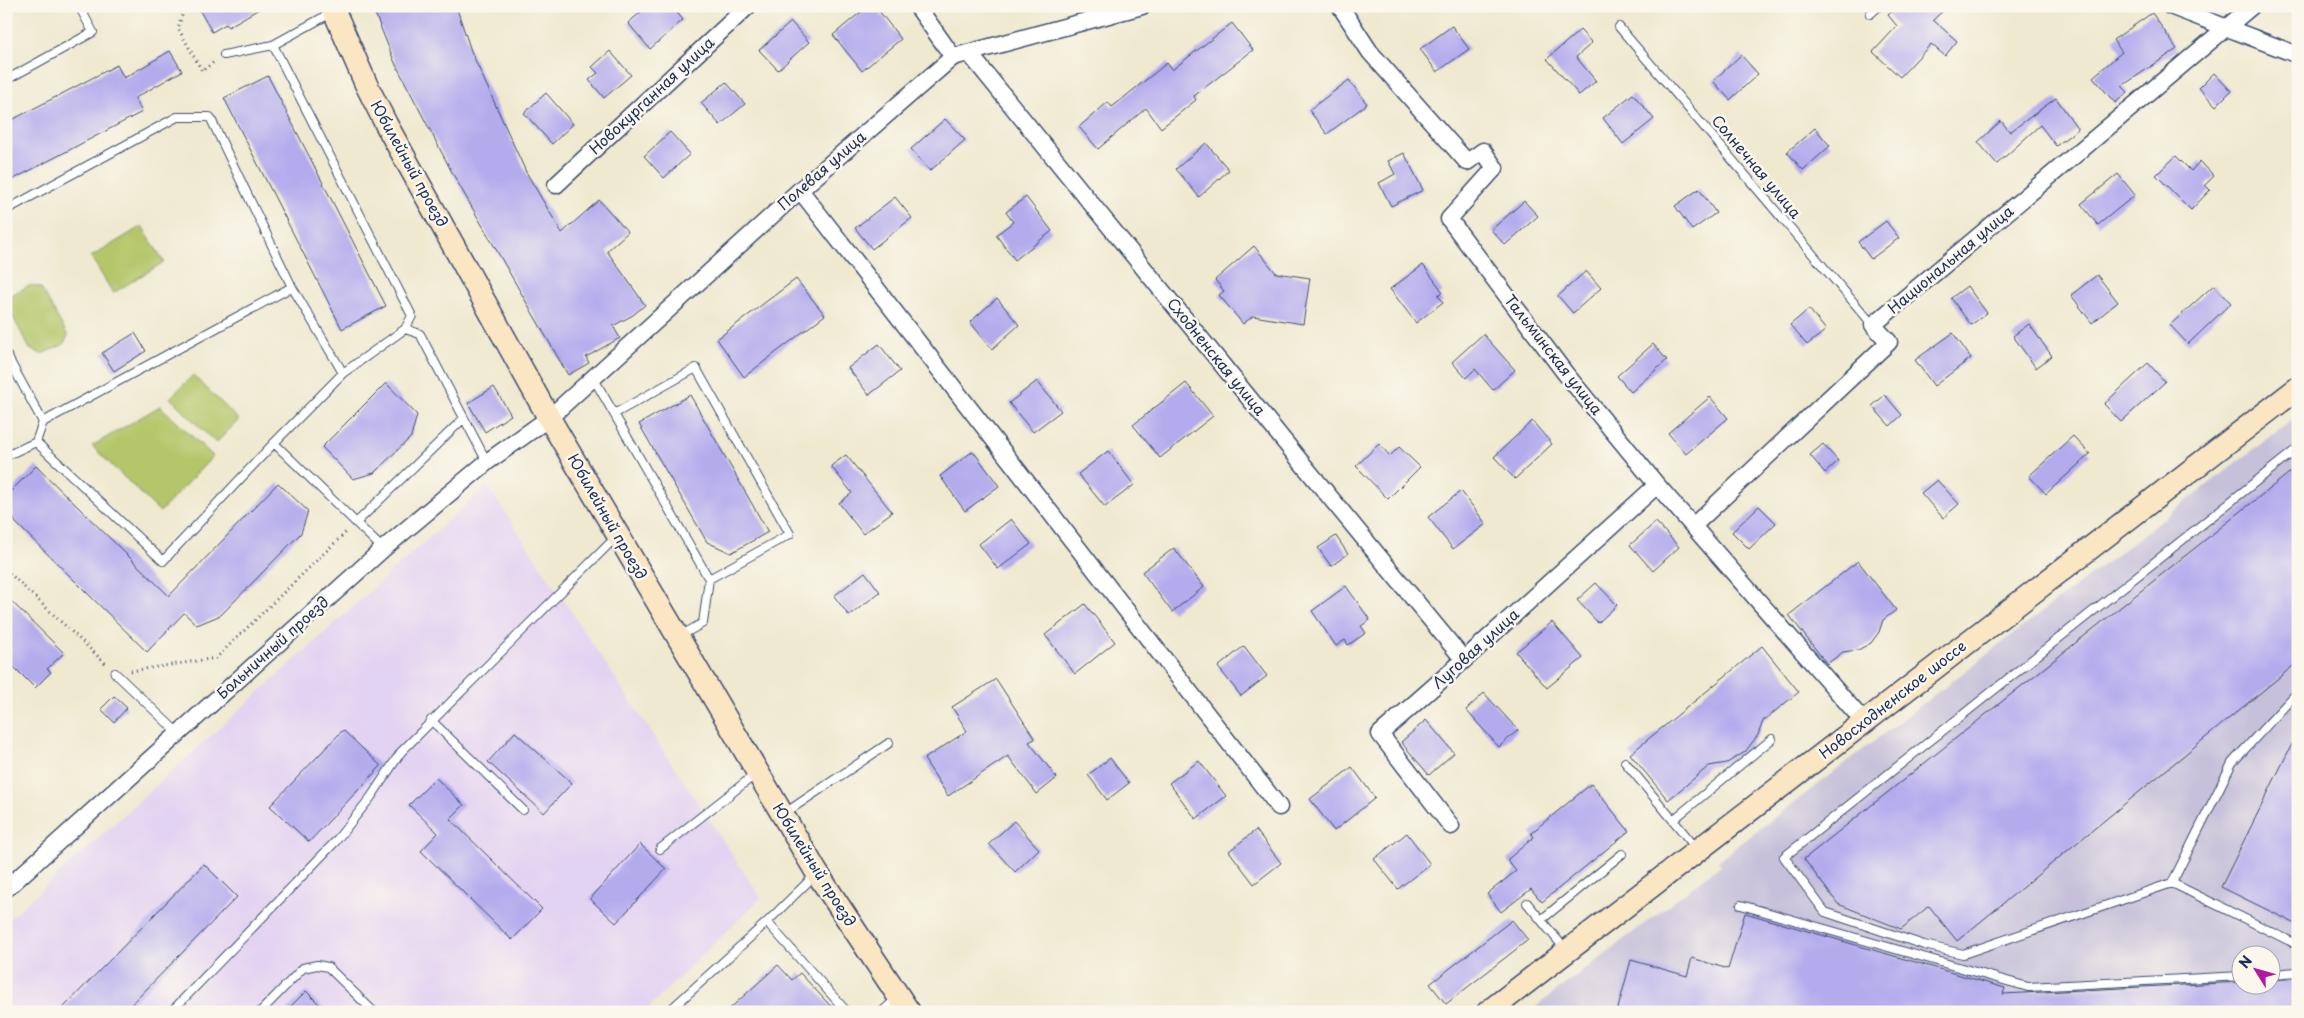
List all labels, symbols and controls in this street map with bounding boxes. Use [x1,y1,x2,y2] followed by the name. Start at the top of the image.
[583,30,719,159] street label: Новокурганная улица
[366,96,455,231] street label: Юбилейный проезд
[1707,109,1808,223] street label: Солнечная улица
[772,124,871,215] street label: Полевая улица
[1882,199,2018,319] street label: Национальная улица
[1500,289,1609,420] street label: Тальминская улица
[1162,292,1272,420] street label: Сходненская улица
[563,449,654,583] street label: Юбилейный проезд
[211,590,333,704] street label: Больничный проезд
[1426,602,1524,693] street label: Луговая улица
[1813,634,1971,764] street label: Новосходненское шоссе
[768,798,863,930] street label: Юбилейный проезд
[2232,946,2282,996] north arrow
[2233,951,2257,973] text: N

